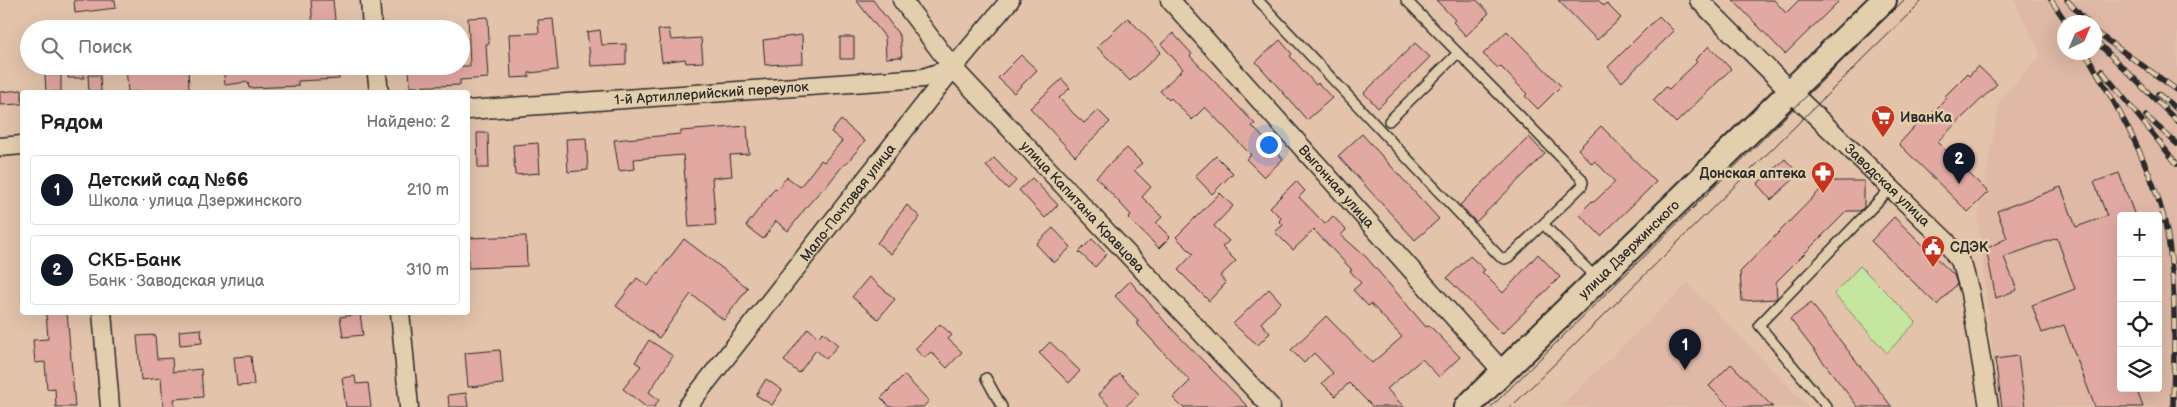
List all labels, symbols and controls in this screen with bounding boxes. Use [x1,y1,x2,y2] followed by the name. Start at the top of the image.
[2057,15,2102,60] north arrow
[20,20,470,75] search box
[38,34,66,62] icon: search
[78,36,132,59] text: Поиск
[614,78,810,108] street label: 1-й Артиллерийский переулок
[1870,104,1896,138] supermarket icon: ИванКа
[1900,109,1953,126] place label: ИванКа
[40,110,103,135] text: Рядом
[366,113,450,132] text: Найдено: 2
[1256,132,1282,158] your location
[1017,137,1149,276] street label: улица Капитана Кравцова
[796,140,899,265] street label: Мало-Почтовая улица
[1841,140,1934,230] street label: Заводская улица
[1295,141,1379,232] street label: Выгонная улица
[1943,143,1975,184] pin: 2
[1810,160,1836,194] pharmacy icon: Донская аптека
[1700,165,1807,182] place label: Донская аптека
[88,169,249,192] text: Детский сад №66
[54,181,60,200] text: 1
[407,181,449,200] text: 210 m
[88,192,302,211] text: Школа · улица Дзержинского
[1575,196,1683,302] street label: улица Дзержинского
[2117,212,2162,392] map controls
[2117,212,2162,257] button: +
[1920,234,1946,268] public building icon: СДЭК
[1950,239,1989,256] place label: СДЭК
[88,249,181,272] text: СКБ-Банк
[2117,257,2162,302] button: −
[52,261,62,280] text: 2
[406,261,449,280] text: 310 m
[88,272,264,291] text: Банк · Заводская улица
[2117,302,2162,347] button: locate
[1669,329,1701,370] pin: 1
[2117,347,2162,392] button: layers

